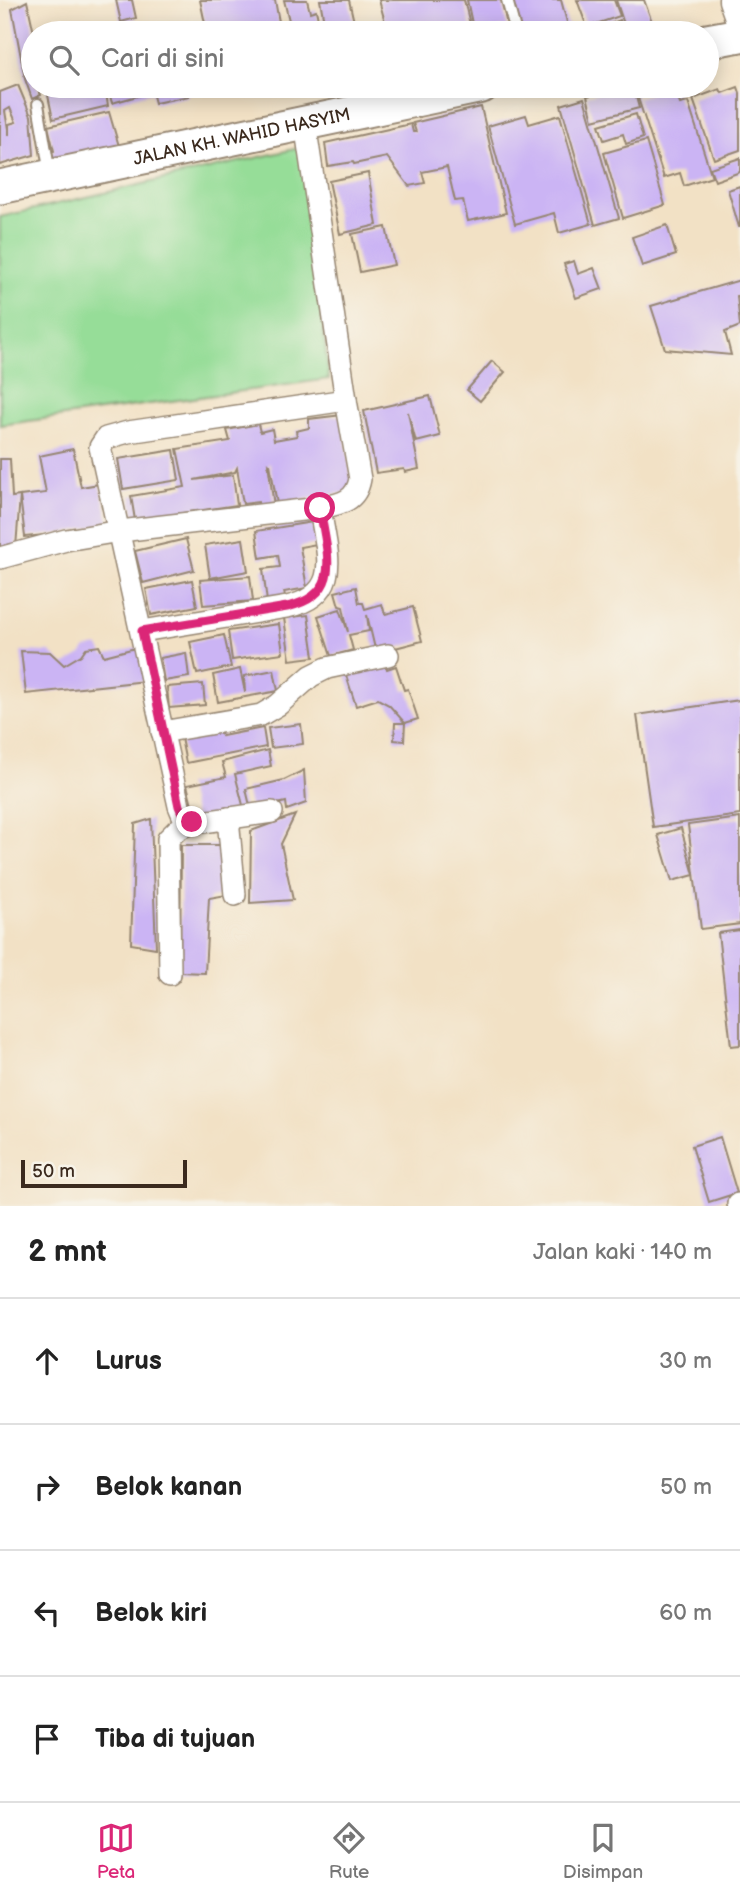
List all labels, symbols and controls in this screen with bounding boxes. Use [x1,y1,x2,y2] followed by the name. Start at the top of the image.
[21,21,719,98] search box
[45,41,83,79] icon: search
[101,44,224,75] text: Cari di sini
[131,103,352,169] street label: JALAN KH. WAHID HASYIM
[304,492,335,523] route start
[176,806,207,837] route end
[21,1157,187,1189] scale bar
[32,1160,75,1183] text: 50 m
[28,1234,106,1270] text: 2 mnt
[533,1238,712,1266] text: Jalan kaki · 140 m
[28,1342,66,1380] icon: ahead
[95,1346,162,1377] text: Lurus
[659,1347,712,1375] text: 30 m
[28,1468,66,1506] icon: right
[95,1472,242,1503] text: Belok kanan
[660,1473,712,1501] text: 50 m
[28,1594,66,1632] icon: left
[95,1598,207,1629] text: Belok kiri
[659,1599,712,1627] text: 60 m
[28,1720,66,1758] icon: arrive
[95,1724,255,1755] text: Tiba di tujuan
[97,1819,135,1884] tab: Peta
[329,1819,369,1884] tab: Rute
[563,1819,643,1884] tab: Disimpan

